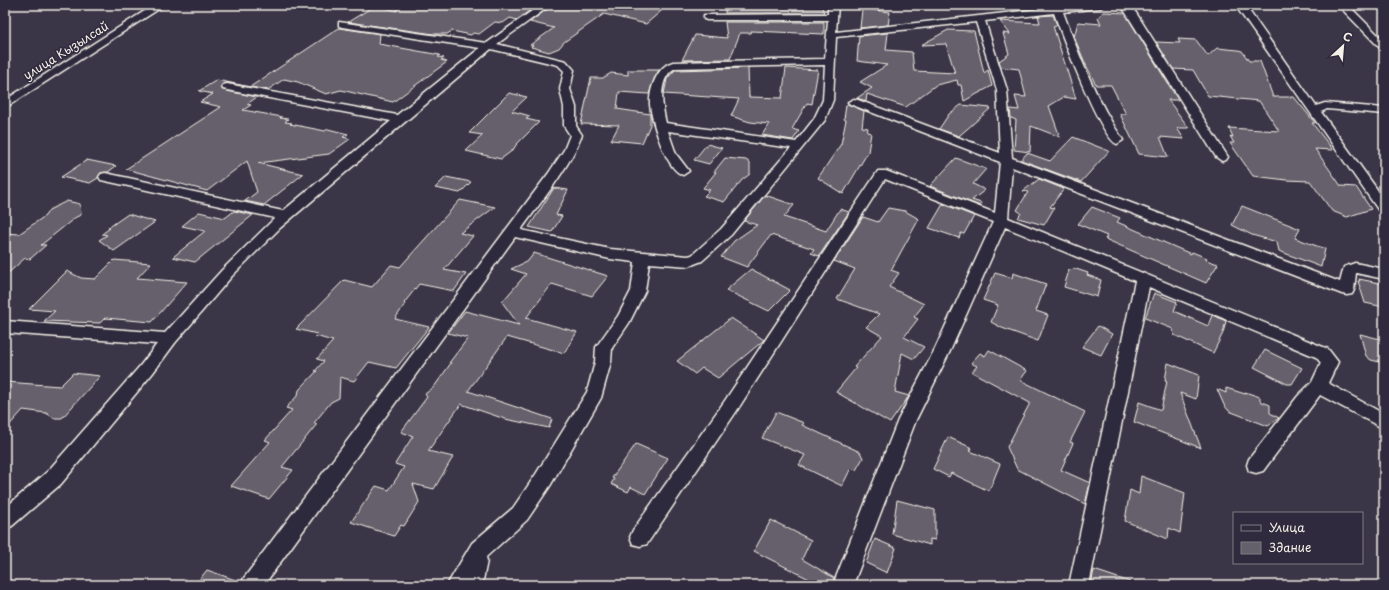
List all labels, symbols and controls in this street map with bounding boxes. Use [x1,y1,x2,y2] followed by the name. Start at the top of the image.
[19,17,112,84] street label: улица Кызылсай
[1323,26,1363,66] north arrow
[1340,27,1355,46] text: С
[1233,512,1363,564] legend
[1269,518,1305,536] text: Улица
[1269,538,1311,556] text: Здание

